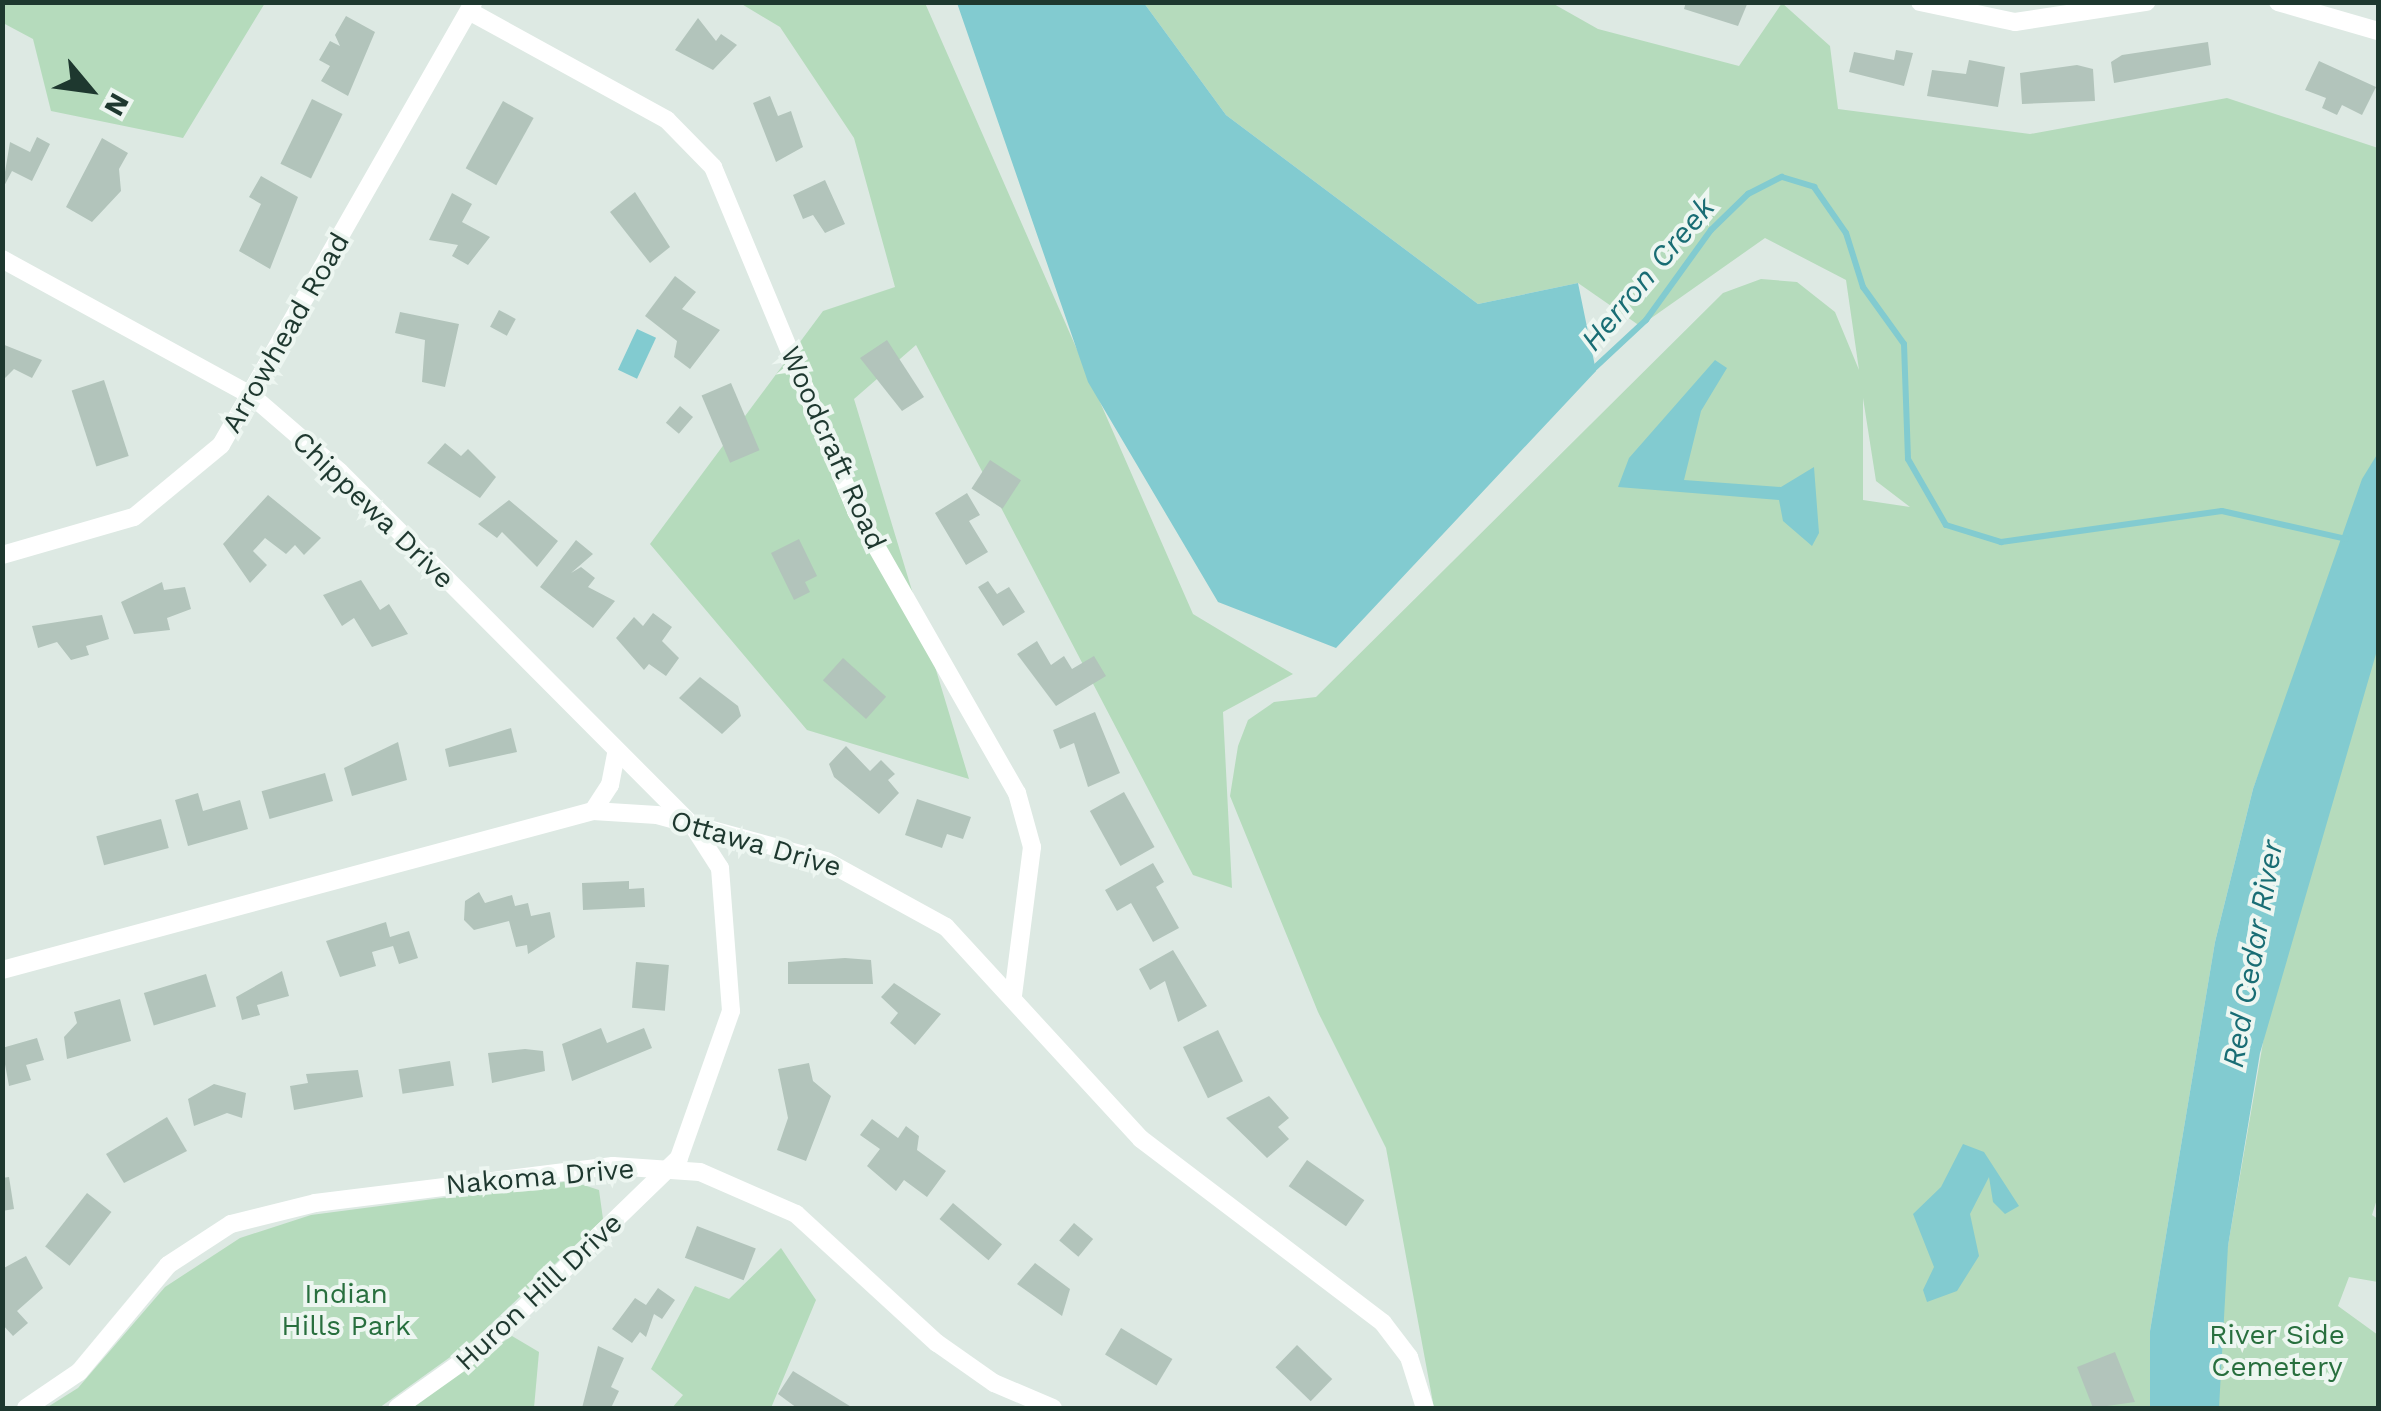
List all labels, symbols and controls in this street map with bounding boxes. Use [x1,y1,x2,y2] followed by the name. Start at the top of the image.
[40,40,140,140] north arrow
[97,88,136,122] text: N
[1573,190,1723,358] water label: Herron Creek
[215,227,357,439] street label: Arrowhead Road
[773,341,893,555] street label: Woodcraft Road
[285,424,461,596] street label: Chippewa Drive
[667,804,845,884] street label: Ottawa Drive
[2215,837,2291,1071] water label: Red Cedar River
[444,1152,636,1202] street label: Nakoma Drive
[448,1206,630,1378] street label: Huron Hill Drive
[281,1277,411,1343] park label: Indian Hills Park
[2209,1318,2345,1384] park label: River Side Cemetery

